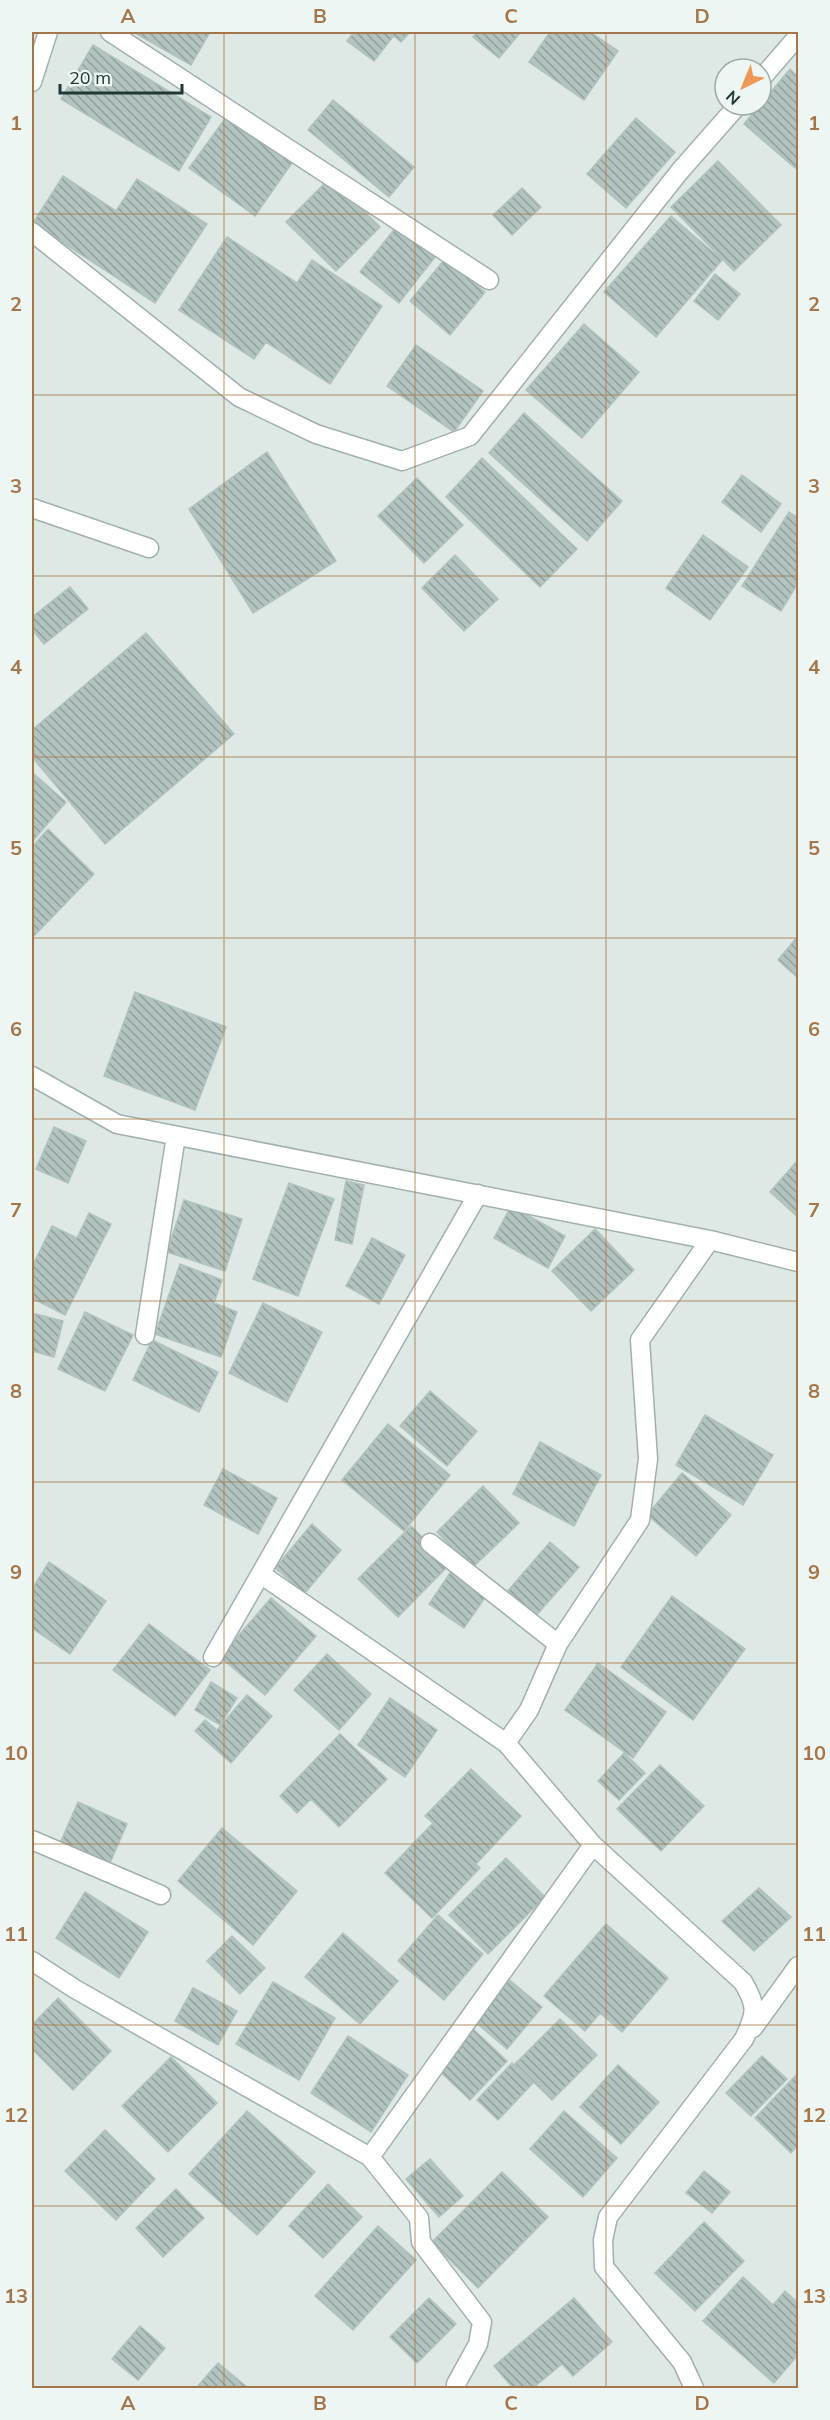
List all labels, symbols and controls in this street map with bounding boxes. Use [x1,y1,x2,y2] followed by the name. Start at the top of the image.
[121,3,136,28] text: A
[313,3,327,28] text: B
[504,3,518,28] text: C
[694,3,710,28] text: D
[60,57,182,95] scale bar
[713,57,773,117] north arrow
[69,66,111,89] text: 20 m
[722,87,744,109] text: N
[10,110,22,135] text: 1
[808,110,820,135] text: 1
[10,291,22,316] text: 2
[808,291,820,316] text: 2
[10,473,22,498] text: 3
[808,473,820,498] text: 3
[10,654,22,679] text: 4
[808,654,820,679] text: 4
[10,835,22,860] text: 5
[808,835,820,860] text: 5
[10,1016,22,1041] text: 6
[808,1016,820,1041] text: 6
[10,1197,22,1222] text: 7
[808,1197,820,1222] text: 7
[10,1378,22,1403] text: 8
[808,1378,820,1403] text: 8
[10,1559,22,1584] text: 9
[808,1559,820,1584] text: 9
[4,1740,28,1765] text: 10
[802,1740,826,1765] text: 10
[4,1921,28,1946] text: 11
[802,1921,826,1946] text: 11
[4,2102,28,2127] text: 12
[802,2102,826,2127] text: 12
[4,2283,28,2308] text: 13
[802,2283,826,2308] text: 13
[121,2390,136,2415] text: A
[313,2390,327,2415] text: B
[504,2390,518,2415] text: C
[694,2390,710,2415] text: D

